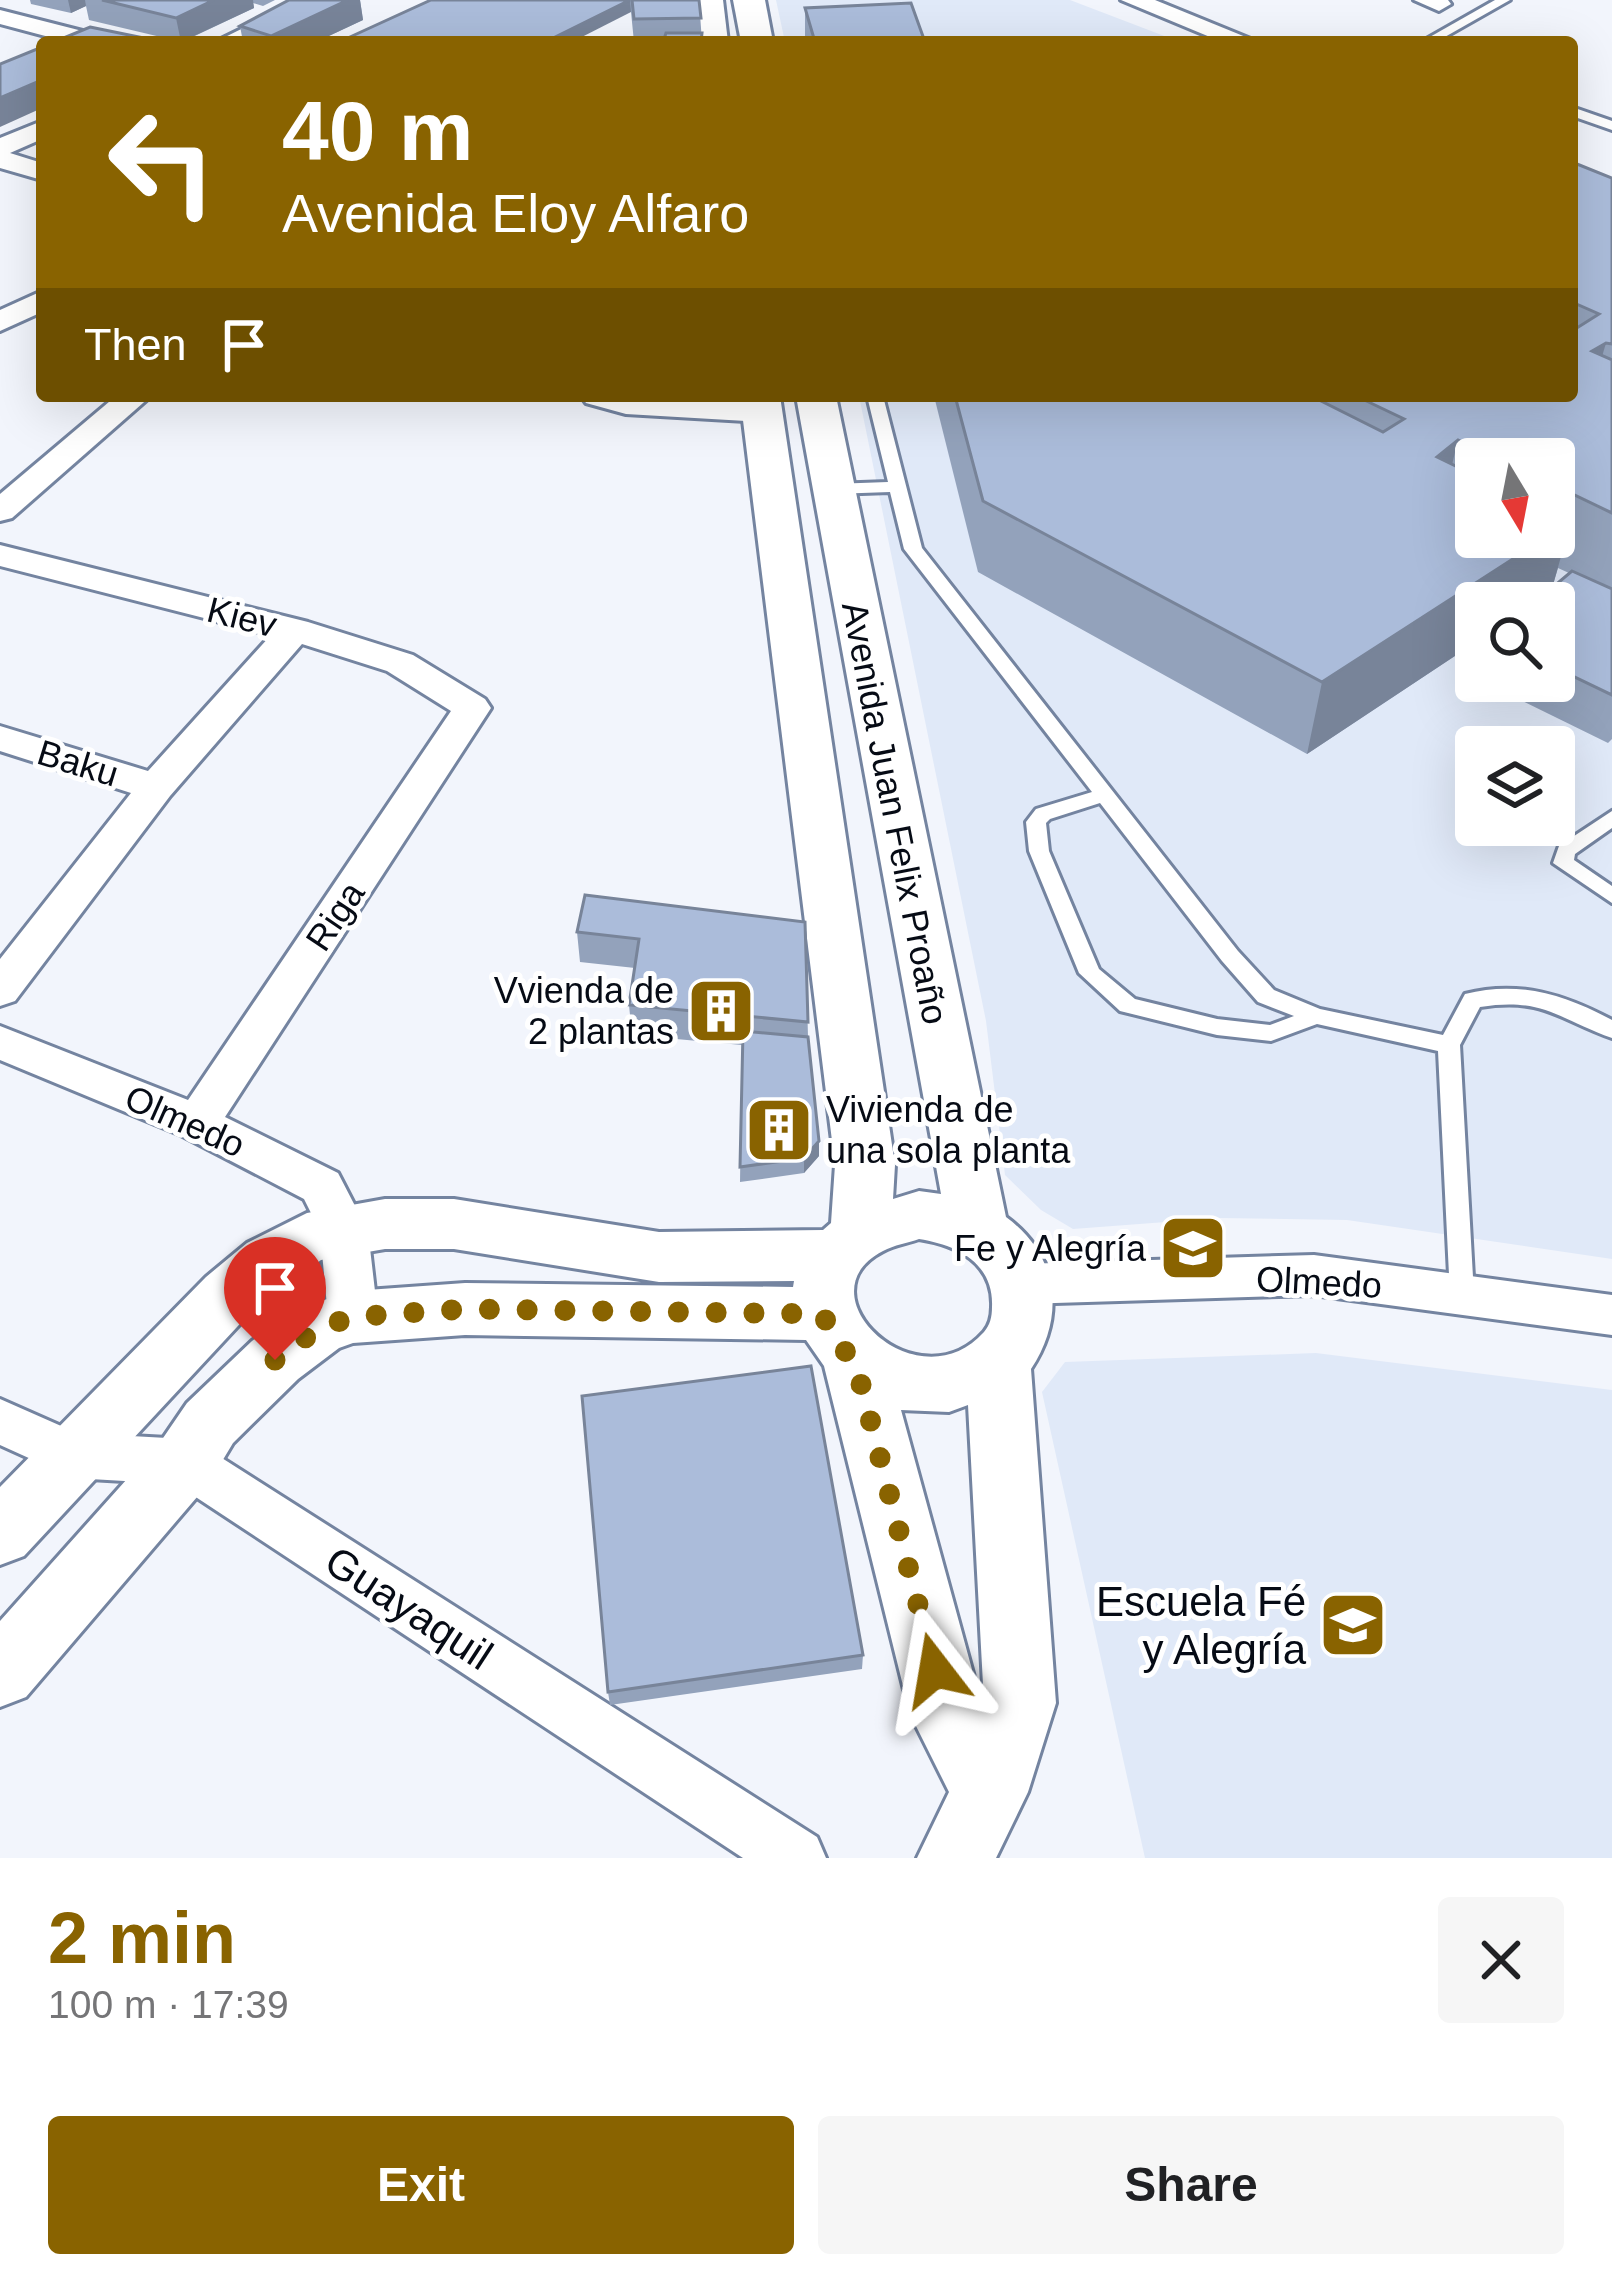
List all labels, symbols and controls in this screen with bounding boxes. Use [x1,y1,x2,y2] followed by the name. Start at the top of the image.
[84,84,240,240] icon: left
[282,84,473,178] text: 40 m
[282,183,749,243] text: Avenida Eloy Alfaro
[211,312,277,378] icon: arrive
[84,319,187,370] text: Then
[1455,438,1575,558] north arrow
[1455,438,1575,846] map controls
[1455,582,1575,702] button: search
[203,589,281,645] street label: Kiev
[834,598,956,1028] street label: Avenida Juan Felix Proaño
[1455,726,1575,846] button: layers
[33,731,123,795] street label: Baku
[297,873,373,958] street label: Riga
[494,970,674,1052] place label: Vvienda de 2 plantas
[686,976,756,1046] building icon: Vvienda de 2 plantas
[119,1077,251,1165] street label: Olmedo
[826,1089,1071,1171] place label: Vivienda de una sola planta
[744,1095,814,1165] building icon: Vivienda de una sola planta
[1158,1213,1228,1283] school or university icon: Fe y Alegría
[954,1228,1147,1269] place label: Fe y Alegría
[224,1237,326,1360] pin
[242,1255,308,1321] icon: arrive
[1255,1258,1383,1306] street label: Olmedo
[317,1537,501,1679] street label: Guayaquil
[1096,1578,1307,1673] place label: Escuela Fé y Alegría
[1318,1590,1388,1660] school or university icon: Escuela Fé y Alegría
[872,1607,998,1733] position arrow
[1438,1897,1564,2023] button: close
[48,1898,236,1978] text: 2 min
[48,1983,289,2026] text: 100 m · 17:39
[48,2116,794,2254] button: Exit
[818,2116,1564,2254] button: Share

